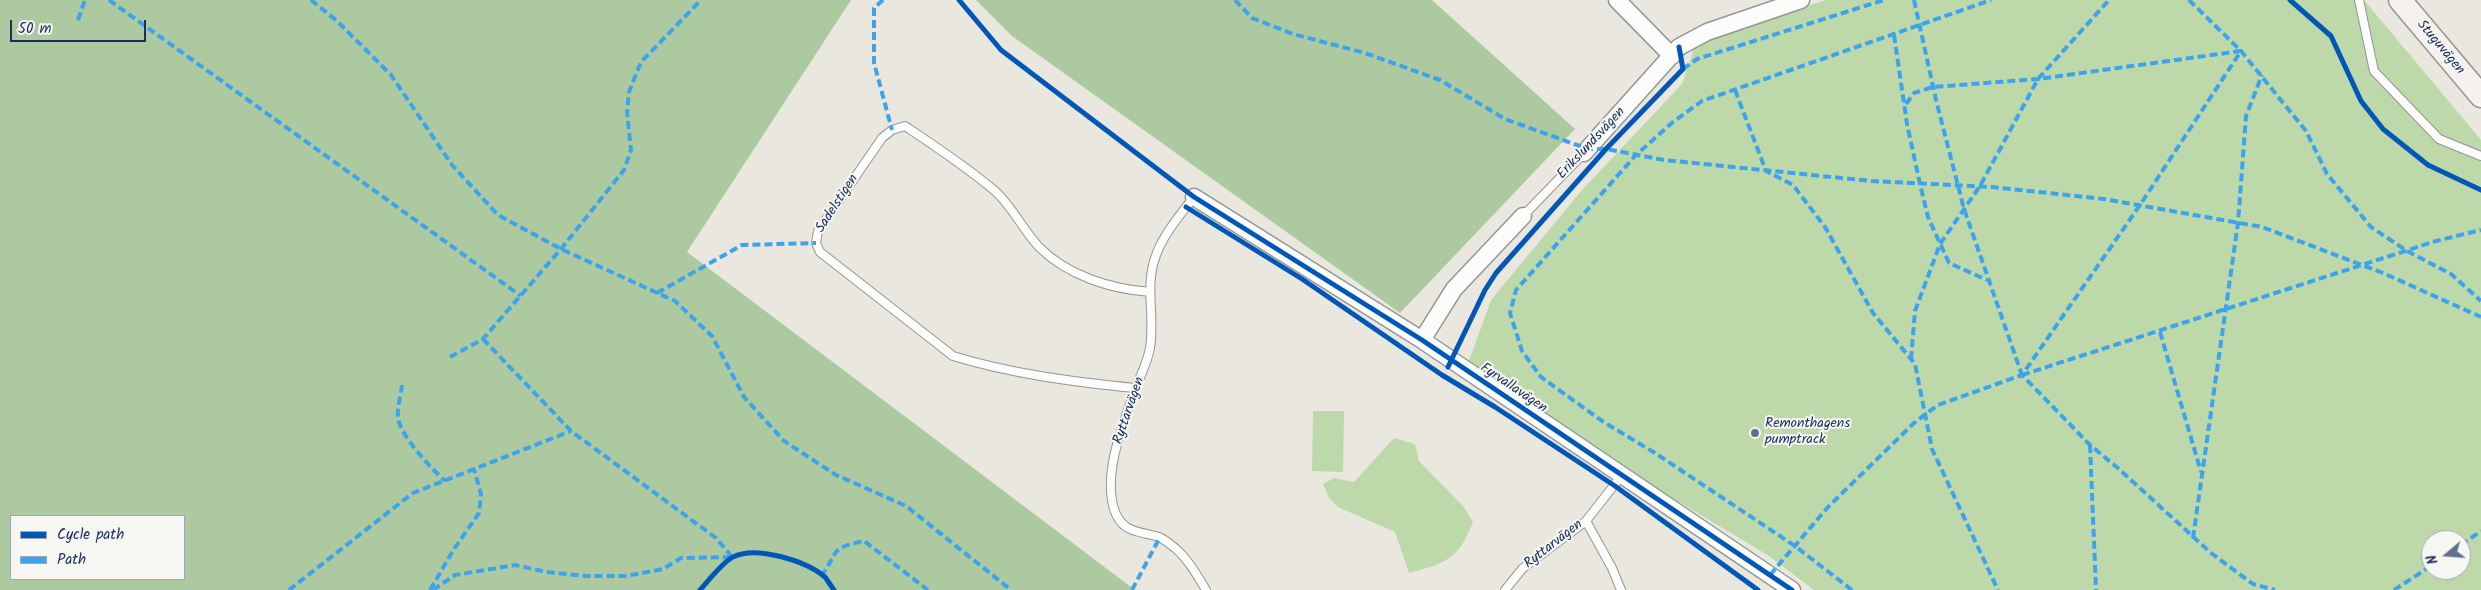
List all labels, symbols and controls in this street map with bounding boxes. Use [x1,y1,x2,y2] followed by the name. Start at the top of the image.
[12,10,149,42] scale bar
[18,17,52,41] text: 50 m
[2412,17,2468,79] street label: Stuguvägen
[1554,105,1630,183] street label: Erikslundsvägen
[813,172,863,236] street label: Sadelstigen
[1476,360,1550,418] street label: Fyrvallavägen
[1111,375,1149,447] street label: Ryttarvägen
[1765,417,1850,450] place label: Remonthagens pumptrack
[1749,427,1761,439] marker: Remonthagens pumptrack
[10,515,185,580] legend
[1521,517,1587,573] street label: Ryttarvägen
[57,523,124,547] text: Cycle path
[2421,530,2471,580] north arrow
[57,548,86,572] text: Path
[2421,552,2445,567] text: N

